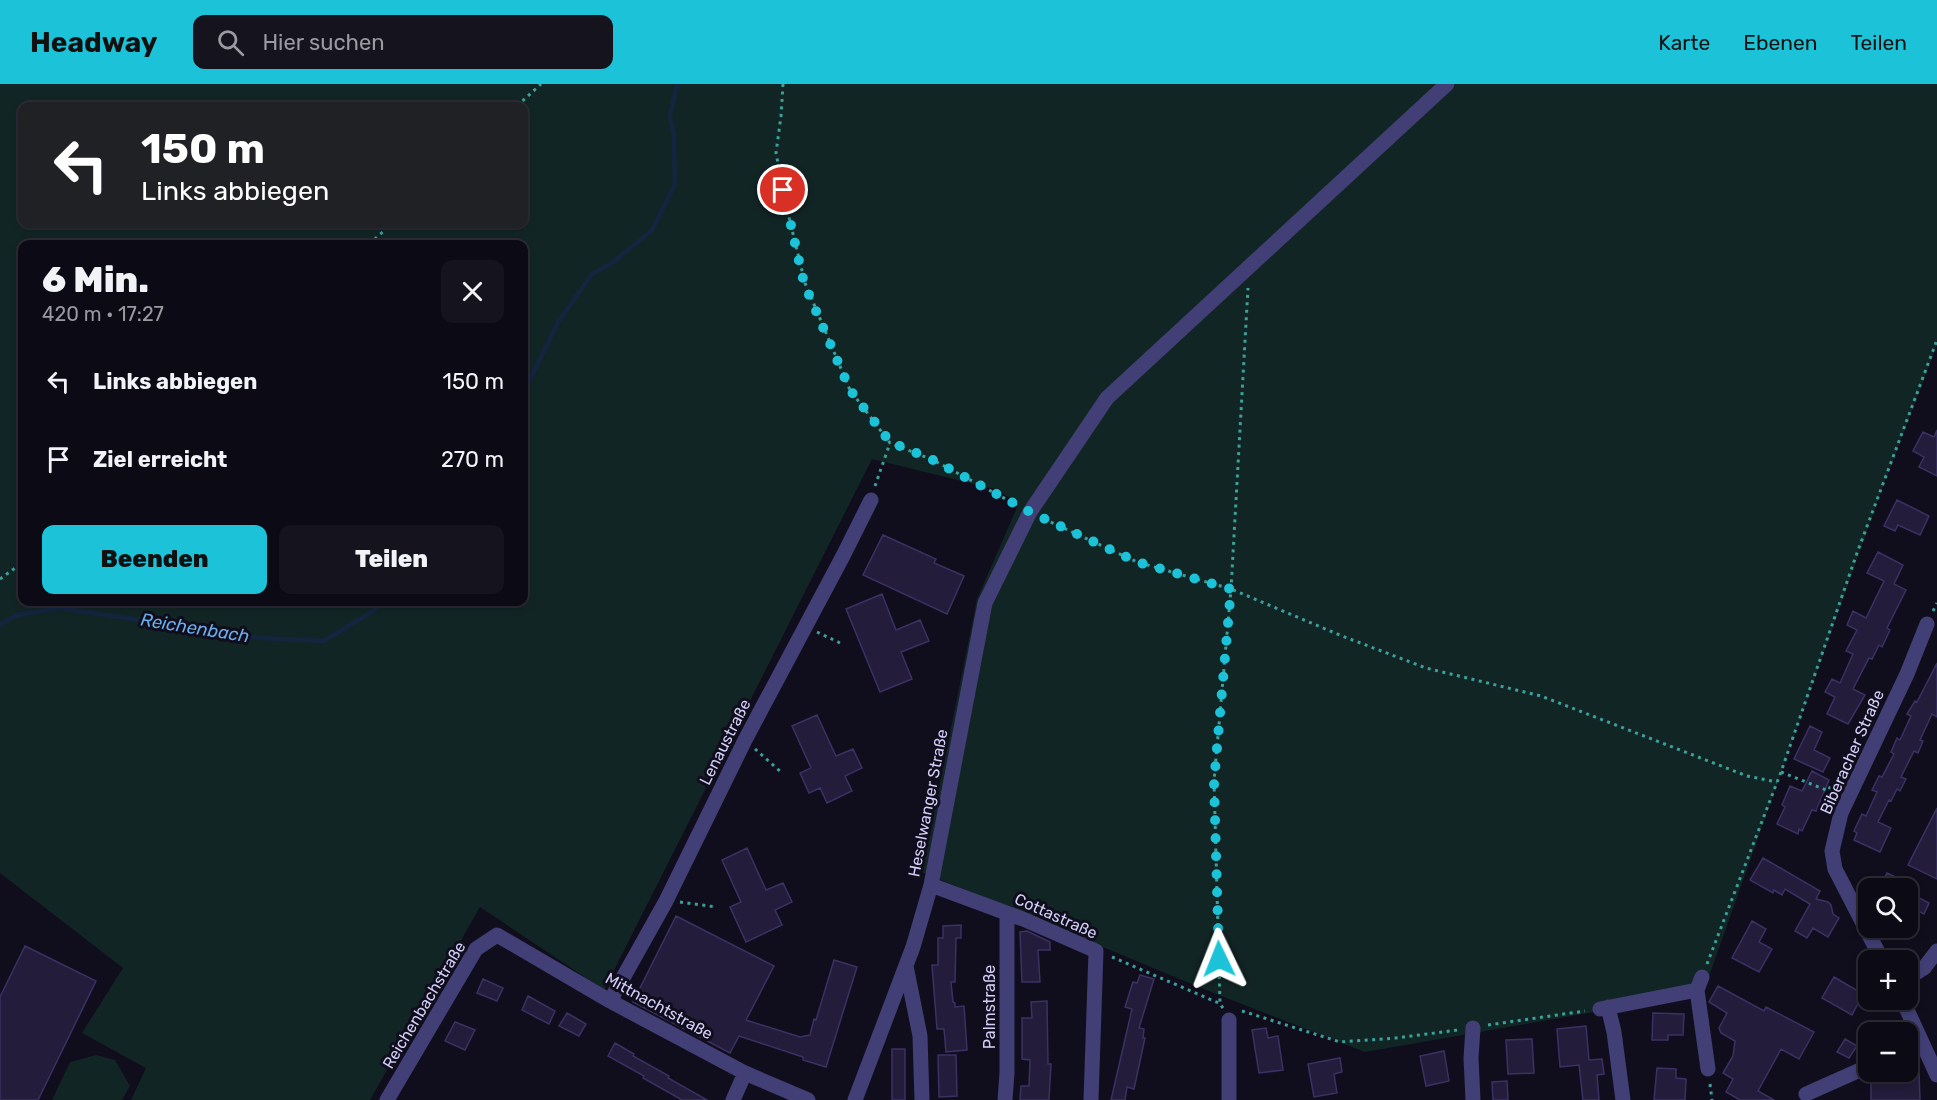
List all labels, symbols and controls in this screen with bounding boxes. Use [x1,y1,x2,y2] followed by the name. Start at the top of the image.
[193,15,613,69] search box
[30,26,157,59] text: Headway
[214,26,247,59] icon: search
[262,29,385,56] text: Hier suchen
[1658,30,1710,55] text: Karte
[1743,30,1817,55] text: Ebenen
[1850,30,1907,55] text: Teilen
[141,124,265,174] text: 150 m
[42,126,120,204] icon: left
[757,164,808,215] pin
[766,173,799,206] icon: arrive
[141,175,329,207] text: Links abbiegen
[42,258,149,301] text: 6 Min.
[441,260,504,323] button: close
[42,302,164,326] text: 420 m · 17:27
[42,365,75,398] icon: left
[93,368,257,395] text: Links abbiegen
[443,368,504,395] text: 150 m
[42,443,75,476] icon: arrive
[93,446,227,473] text: Ziel erreicht
[441,446,504,473] text: 270 m
[42,525,267,594] button: Beenden
[279,525,504,594] button: Teilen
[139,609,251,647] water label: Reichenbach
[1816,687,1888,817] street label: Biberacher Straße
[695,696,755,788] street label: Lenaustraße
[904,728,952,878] street label: Heselwanger Straße
[1858,878,1918,1082] map controls
[1858,878,1918,938] button: search
[1012,889,1100,943] street label: Cottastraße
[1187,927,1251,991] position arrow
[379,938,469,1072] street label: Reichenbachstraße
[1858,950,1918,1010] button: +
[980,965,999,1049] street label: Palmstraße
[602,969,716,1043] street label: Mittnachtstraße
[1858,1022,1918,1082] button: −

